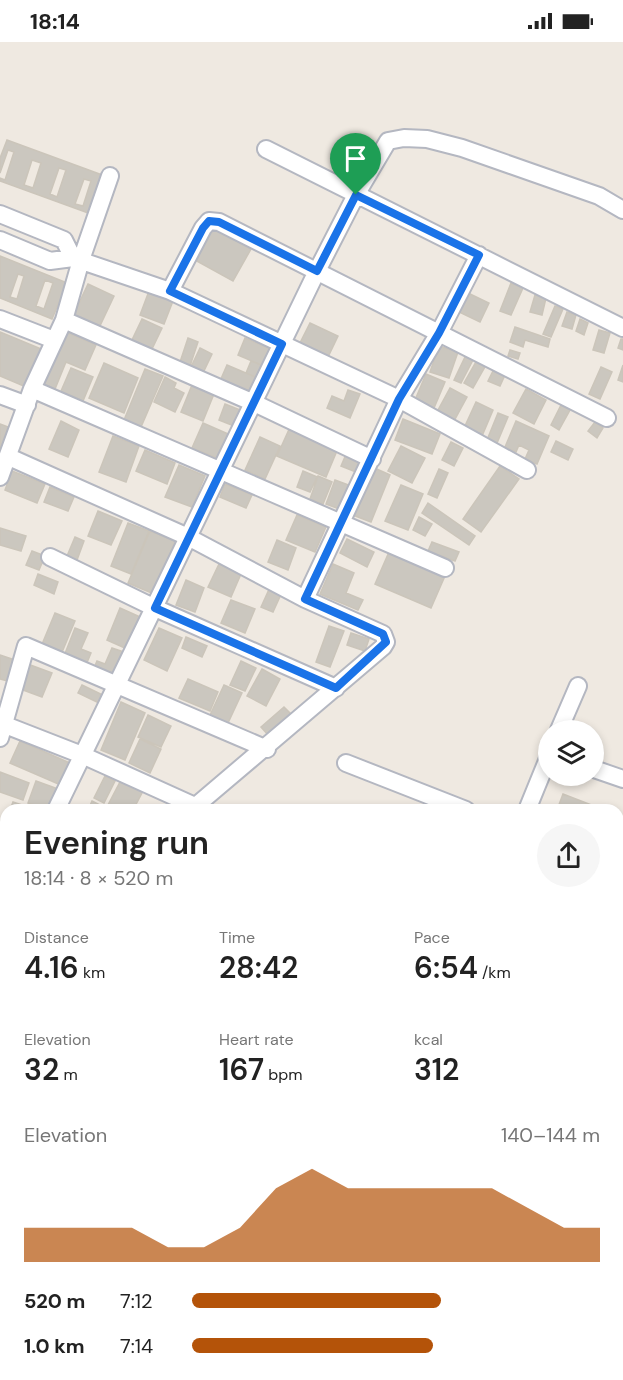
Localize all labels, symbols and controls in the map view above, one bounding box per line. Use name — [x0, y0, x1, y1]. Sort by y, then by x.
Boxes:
text: 18:14 — [30, 7, 80, 36]
pin — [330, 133, 381, 195]
icon: arrive — [339, 142, 372, 175]
map controls — [538, 720, 604, 786]
button: layers — [538, 720, 604, 786]
text: Evening run — [24, 821, 209, 864]
button: share — [537, 824, 600, 887]
text: 18:14 · 8 × 520 m — [24, 865, 173, 891]
text: Distance — [24, 927, 89, 948]
text: Time — [219, 927, 255, 948]
text: Pace — [414, 927, 450, 948]
text: 4.16 — [24, 948, 79, 987]
text: 28:42 — [219, 948, 298, 987]
text: 6:54 — [414, 948, 478, 987]
text: km — [79, 962, 105, 983]
text: /km — [478, 962, 511, 983]
text: Elevation — [24, 1029, 91, 1050]
text: Heart rate — [219, 1029, 294, 1050]
text: kcal — [414, 1029, 443, 1050]
text: 32 — [24, 1050, 59, 1089]
text: 167 — [219, 1050, 264, 1089]
text: 312 — [414, 1050, 459, 1089]
text: m — [59, 1064, 78, 1085]
text: bpm — [264, 1064, 303, 1085]
text: Elevation — [24, 1122, 107, 1148]
text: 140–144 m — [501, 1122, 600, 1148]
text: 520 m — [24, 1288, 85, 1314]
text: 7:12 — [120, 1288, 152, 1314]
text: 1.0 km — [24, 1333, 85, 1359]
text: 7:14 — [120, 1333, 153, 1359]

